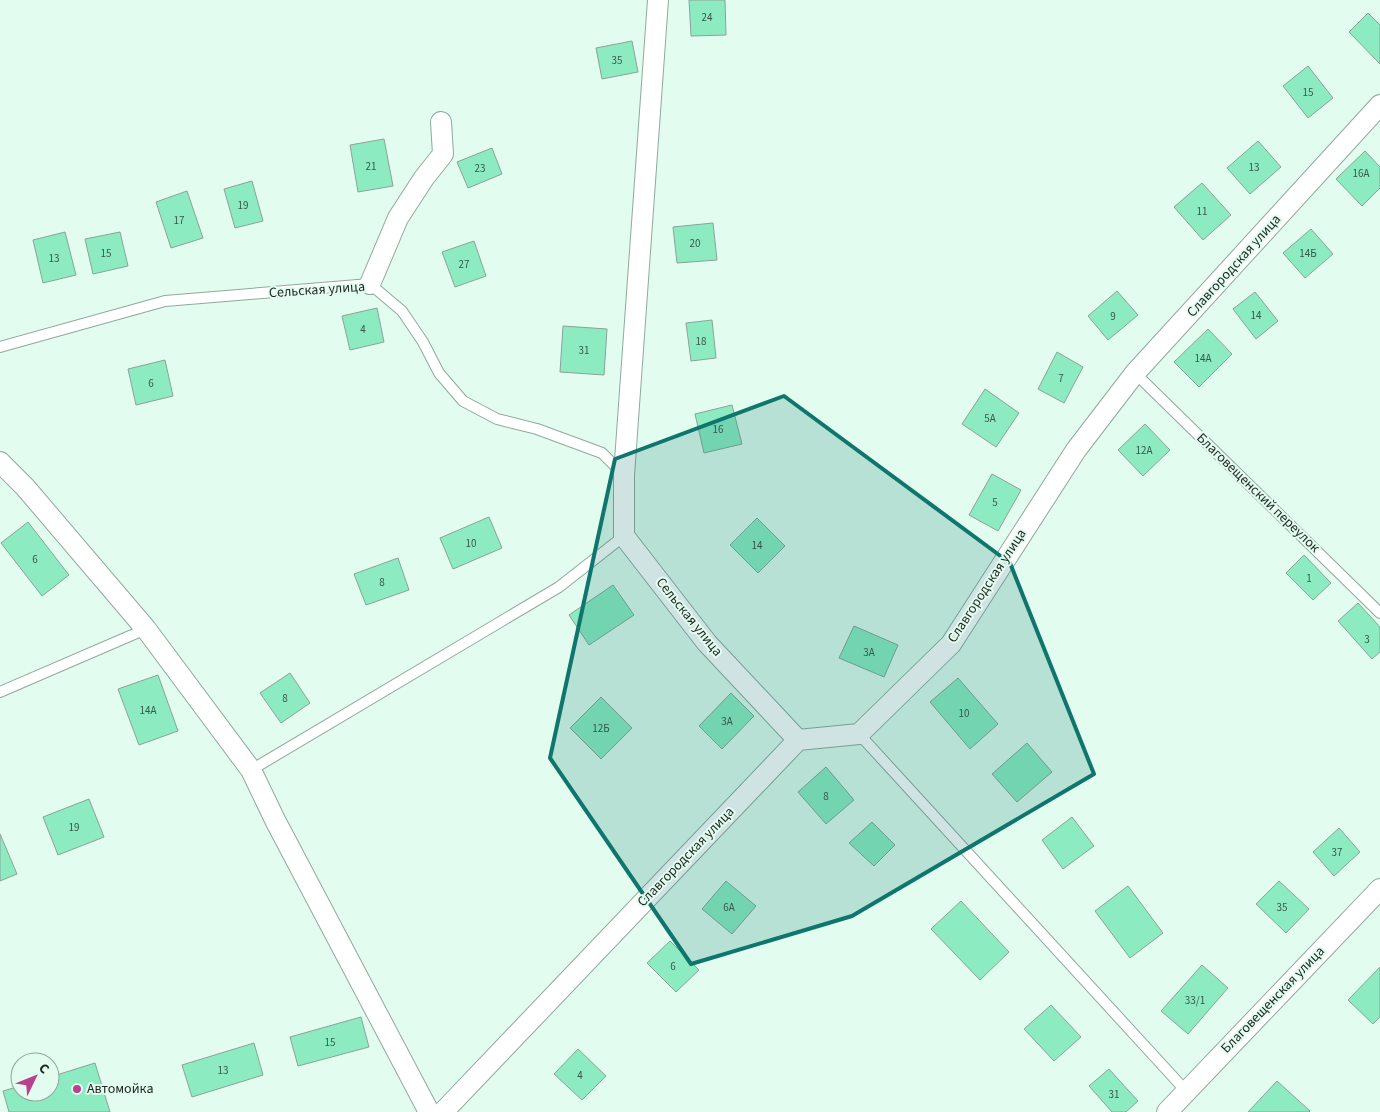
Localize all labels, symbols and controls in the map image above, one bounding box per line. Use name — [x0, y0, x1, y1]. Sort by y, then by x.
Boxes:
house number: 24 — [702, 10, 713, 25]
house number: 35 — [612, 53, 622, 68]
house number: 15 — [1303, 85, 1313, 100]
house number: 21 — [366, 159, 376, 174]
house number: 13 — [1249, 160, 1259, 175]
house number: 23 — [475, 161, 485, 176]
house number: 16А — [1353, 166, 1369, 181]
house number: 19 — [238, 198, 248, 213]
house number: 11 — [1197, 204, 1207, 219]
street label: Славгородская улица — [1182, 210, 1286, 322]
house number: 17 — [174, 213, 184, 228]
house number: 20 — [690, 236, 700, 251]
house number: 15 — [101, 246, 111, 261]
house number: 14Б — [1299, 246, 1317, 261]
house number: 13 — [49, 251, 59, 266]
house number: 27 — [459, 257, 469, 272]
street label: Сельская улица — [268, 277, 366, 303]
house number: 14 — [1251, 308, 1262, 323]
house number: 9 — [1110, 309, 1116, 324]
house number: 4 — [360, 322, 366, 337]
house number: 18 — [696, 334, 707, 349]
house number: 31 — [579, 343, 589, 358]
house number: 14А — [1195, 351, 1211, 366]
house number: 7 — [1058, 371, 1064, 386]
house number: 6 — [148, 376, 154, 391]
house number: 5А — [984, 411, 996, 426]
house number: 16 — [713, 422, 724, 437]
street label: Благовещенский переулок — [1192, 429, 1324, 557]
house number: 12А — [1136, 443, 1152, 458]
house number: 5 — [992, 495, 998, 510]
street label: Славгородская улица — [943, 525, 1031, 647]
house number: 10 — [466, 536, 476, 551]
house number: 14 — [752, 538, 763, 553]
house number: 6 — [32, 552, 38, 567]
house number: 1 — [1306, 571, 1312, 586]
street label: Сельская улица — [651, 573, 727, 661]
house number: 8 — [379, 575, 385, 590]
house number: 3 — [1364, 632, 1370, 647]
house number: 3А — [863, 645, 875, 660]
house number: 8 — [282, 691, 288, 706]
house number: 14А — [140, 703, 156, 718]
house number: 10 — [959, 706, 969, 721]
house number: 3А — [721, 714, 733, 729]
house number: 12Б — [592, 721, 610, 736]
house number: 8 — [823, 789, 829, 804]
street label: Славгородская улица — [633, 803, 739, 911]
house number: 19 — [69, 820, 79, 835]
house number: 37 — [1332, 845, 1342, 860]
house number: 6А — [723, 900, 735, 915]
house number: 35 — [1277, 900, 1287, 915]
street label: Благовещенская улица — [1217, 942, 1329, 1058]
house number: 6 — [670, 959, 676, 974]
house number: 33/1 — [1185, 993, 1205, 1008]
house number: 15 — [325, 1035, 335, 1050]
north arrow — [10, 1052, 60, 1102]
text: С — [34, 1059, 54, 1079]
house number: 13 — [218, 1063, 228, 1078]
house number: 4 — [577, 1068, 583, 1083]
place label: Автомойка — [87, 1079, 153, 1099]
marker: Автомойка — [71, 1083, 83, 1095]
house number: 31 — [1109, 1087, 1119, 1102]

